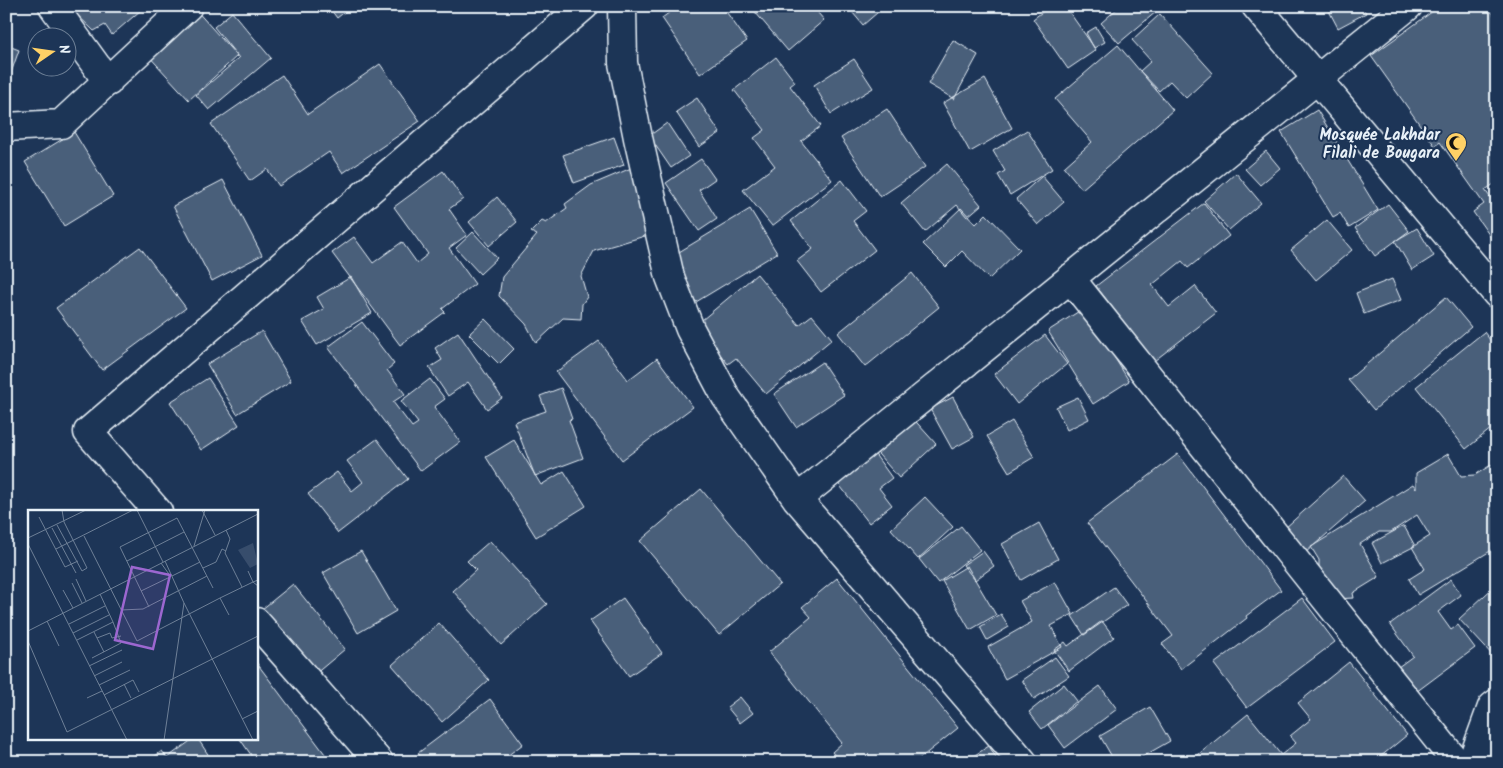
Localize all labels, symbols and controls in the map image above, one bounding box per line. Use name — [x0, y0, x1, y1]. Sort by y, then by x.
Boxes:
north arrow — [28, 28, 78, 78]
text: N — [52, 43, 75, 56]
place label: Mosquée Lakhdar Filali de Bougara — [1319, 123, 1441, 166]
mosque icon: Mosquée Lakhdar Filali de Bougara — [1444, 131, 1468, 162]
inset map — [28, 510, 258, 740]

